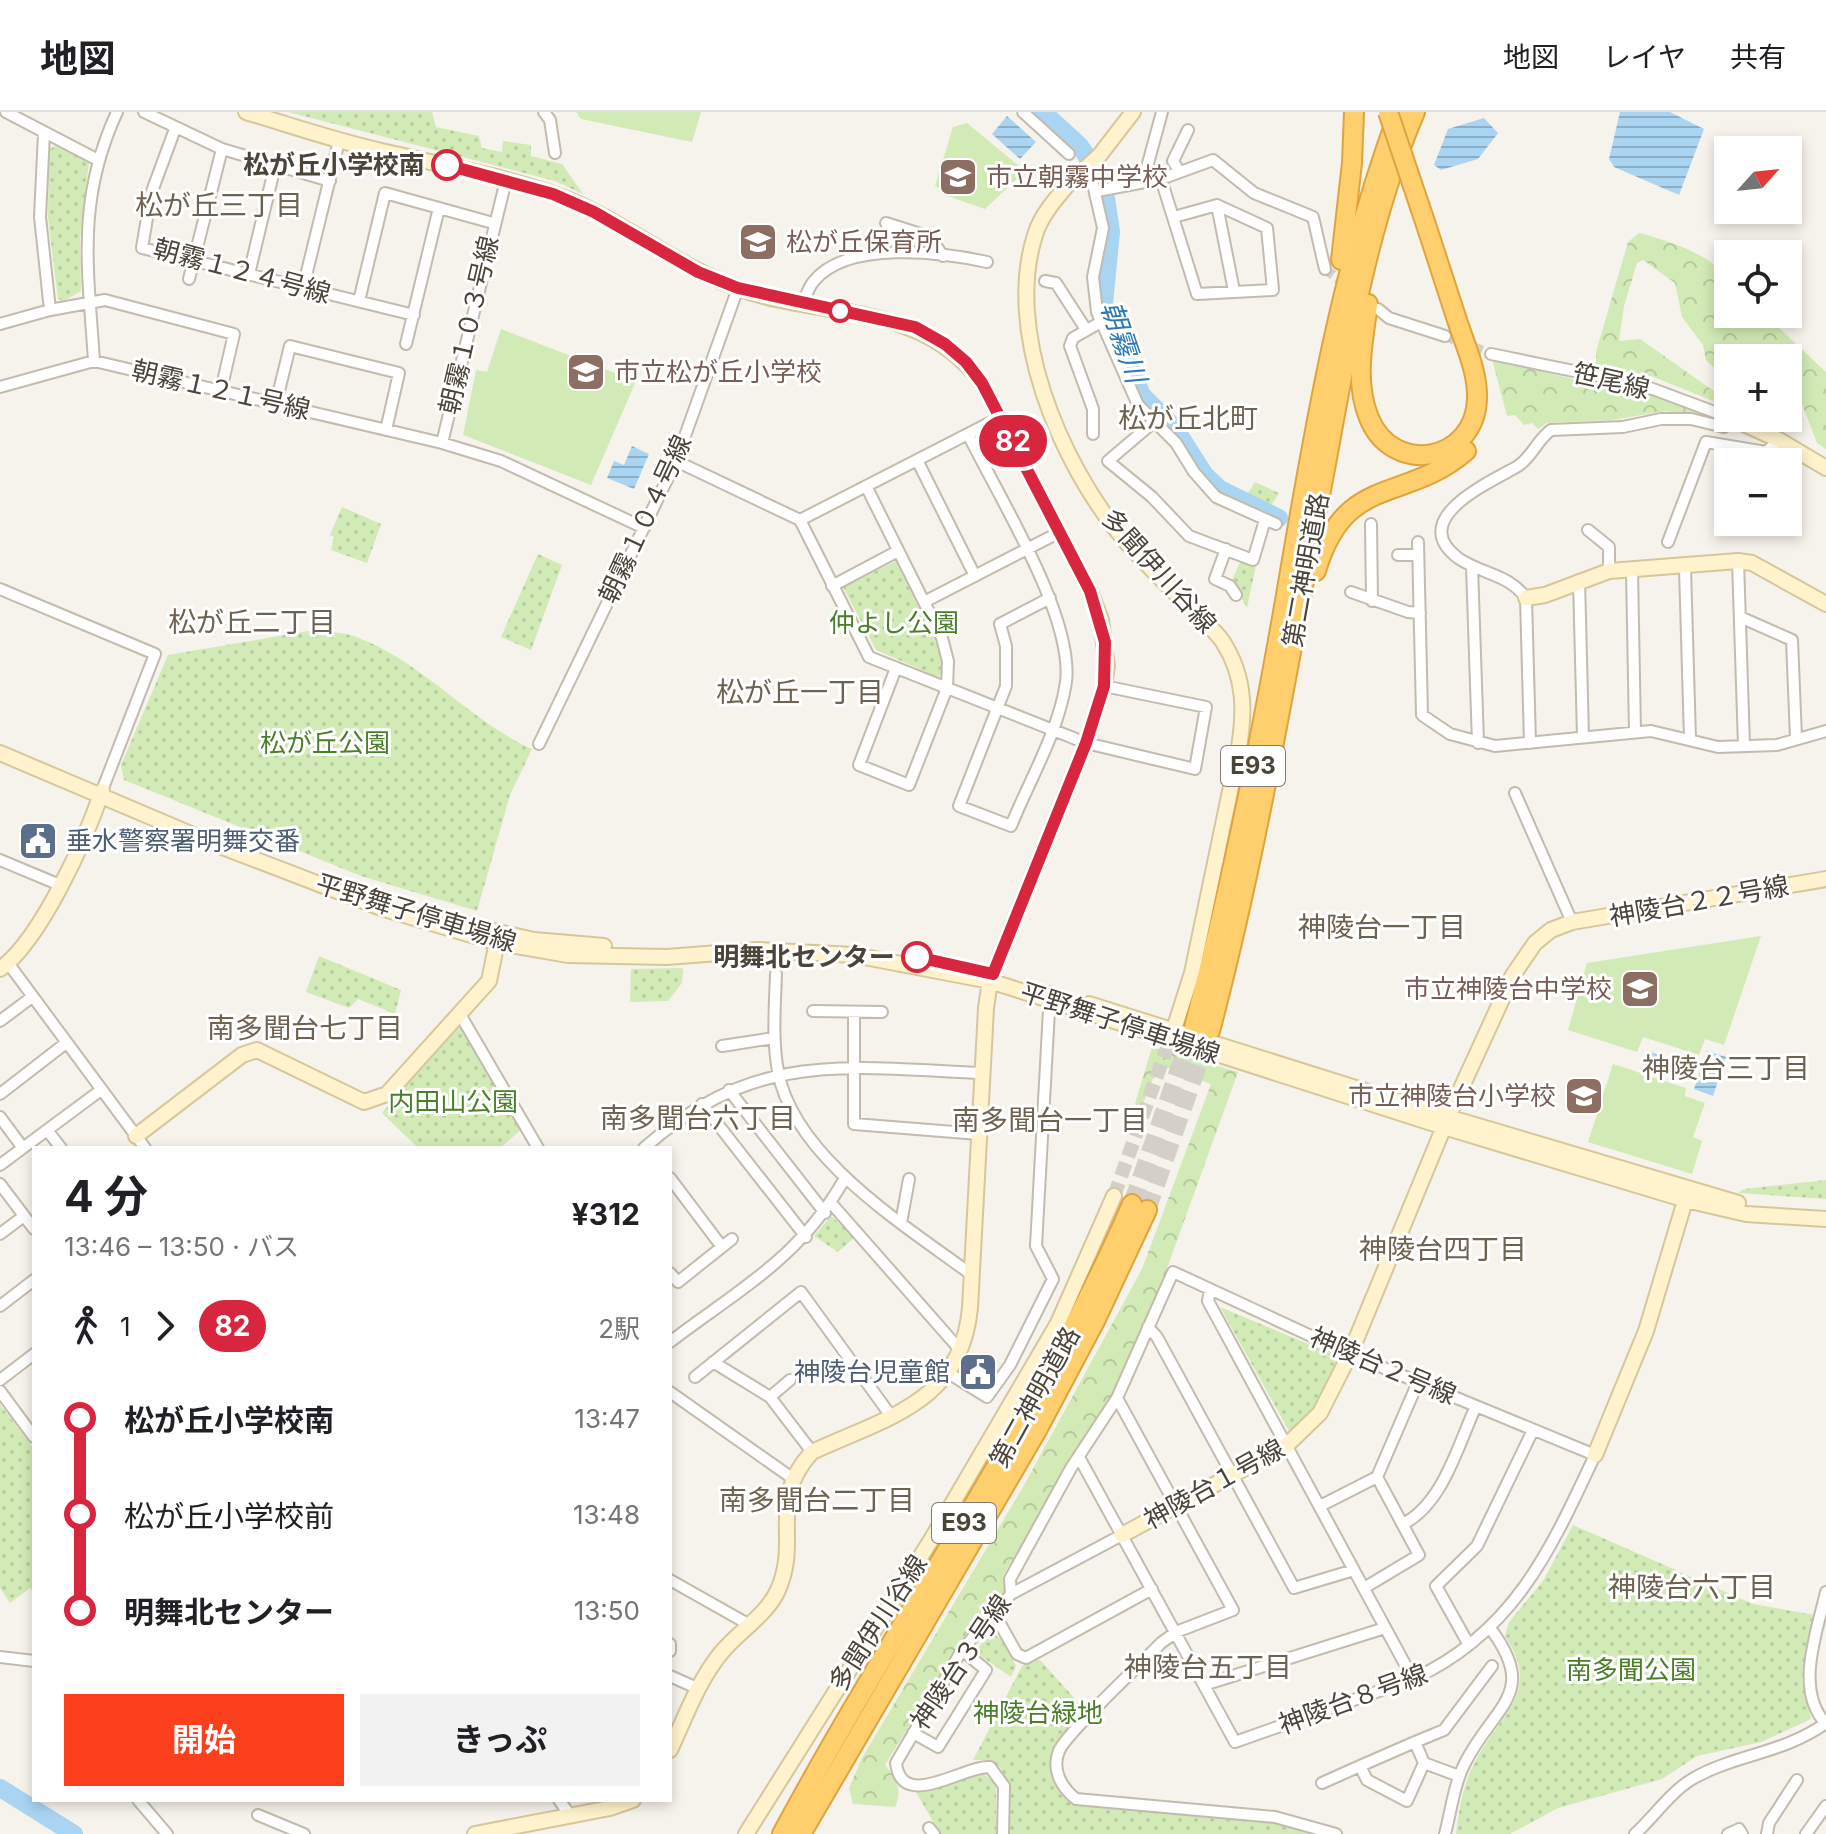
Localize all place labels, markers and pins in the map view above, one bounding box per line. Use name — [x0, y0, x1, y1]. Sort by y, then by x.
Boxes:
place label: 松が丘小学校南 — [243, 149, 425, 180]
marker: 松が丘小学校南 — [432, 150, 462, 180]
school or university icon: 市立朝霧中学校 — [937, 156, 979, 198]
place label: 市立朝霧中学校 — [986, 161, 1168, 192]
school or university icon: 松が丘保育所 — [737, 221, 779, 263]
place label: 松が丘保育所 — [786, 226, 942, 257]
unlabelled marker — [829, 300, 851, 322]
school or university icon: 市立松が丘小学校 — [565, 351, 607, 393]
place label: 市立松が丘小学校 — [614, 356, 822, 387]
public building icon: 垂水警察署明舞交番 — [17, 820, 59, 862]
place label: 垂水警察署明舞交番 — [66, 825, 300, 856]
place label: 明舞北センター — [713, 941, 895, 972]
marker: 明舞北センター — [902, 942, 932, 972]
school or university icon: 市立神陵台中学校 — [1619, 968, 1661, 1010]
place label: 市立神陵台中学校 — [1404, 973, 1612, 1004]
school or university icon: 市立神陵台小学校 — [1563, 1075, 1605, 1117]
place label: 市立神陵台小学校 — [1348, 1080, 1556, 1111]
public building icon: 神陵台児童館 — [957, 1351, 999, 1393]
place label: 神陵台児童館 — [794, 1356, 950, 1387]

